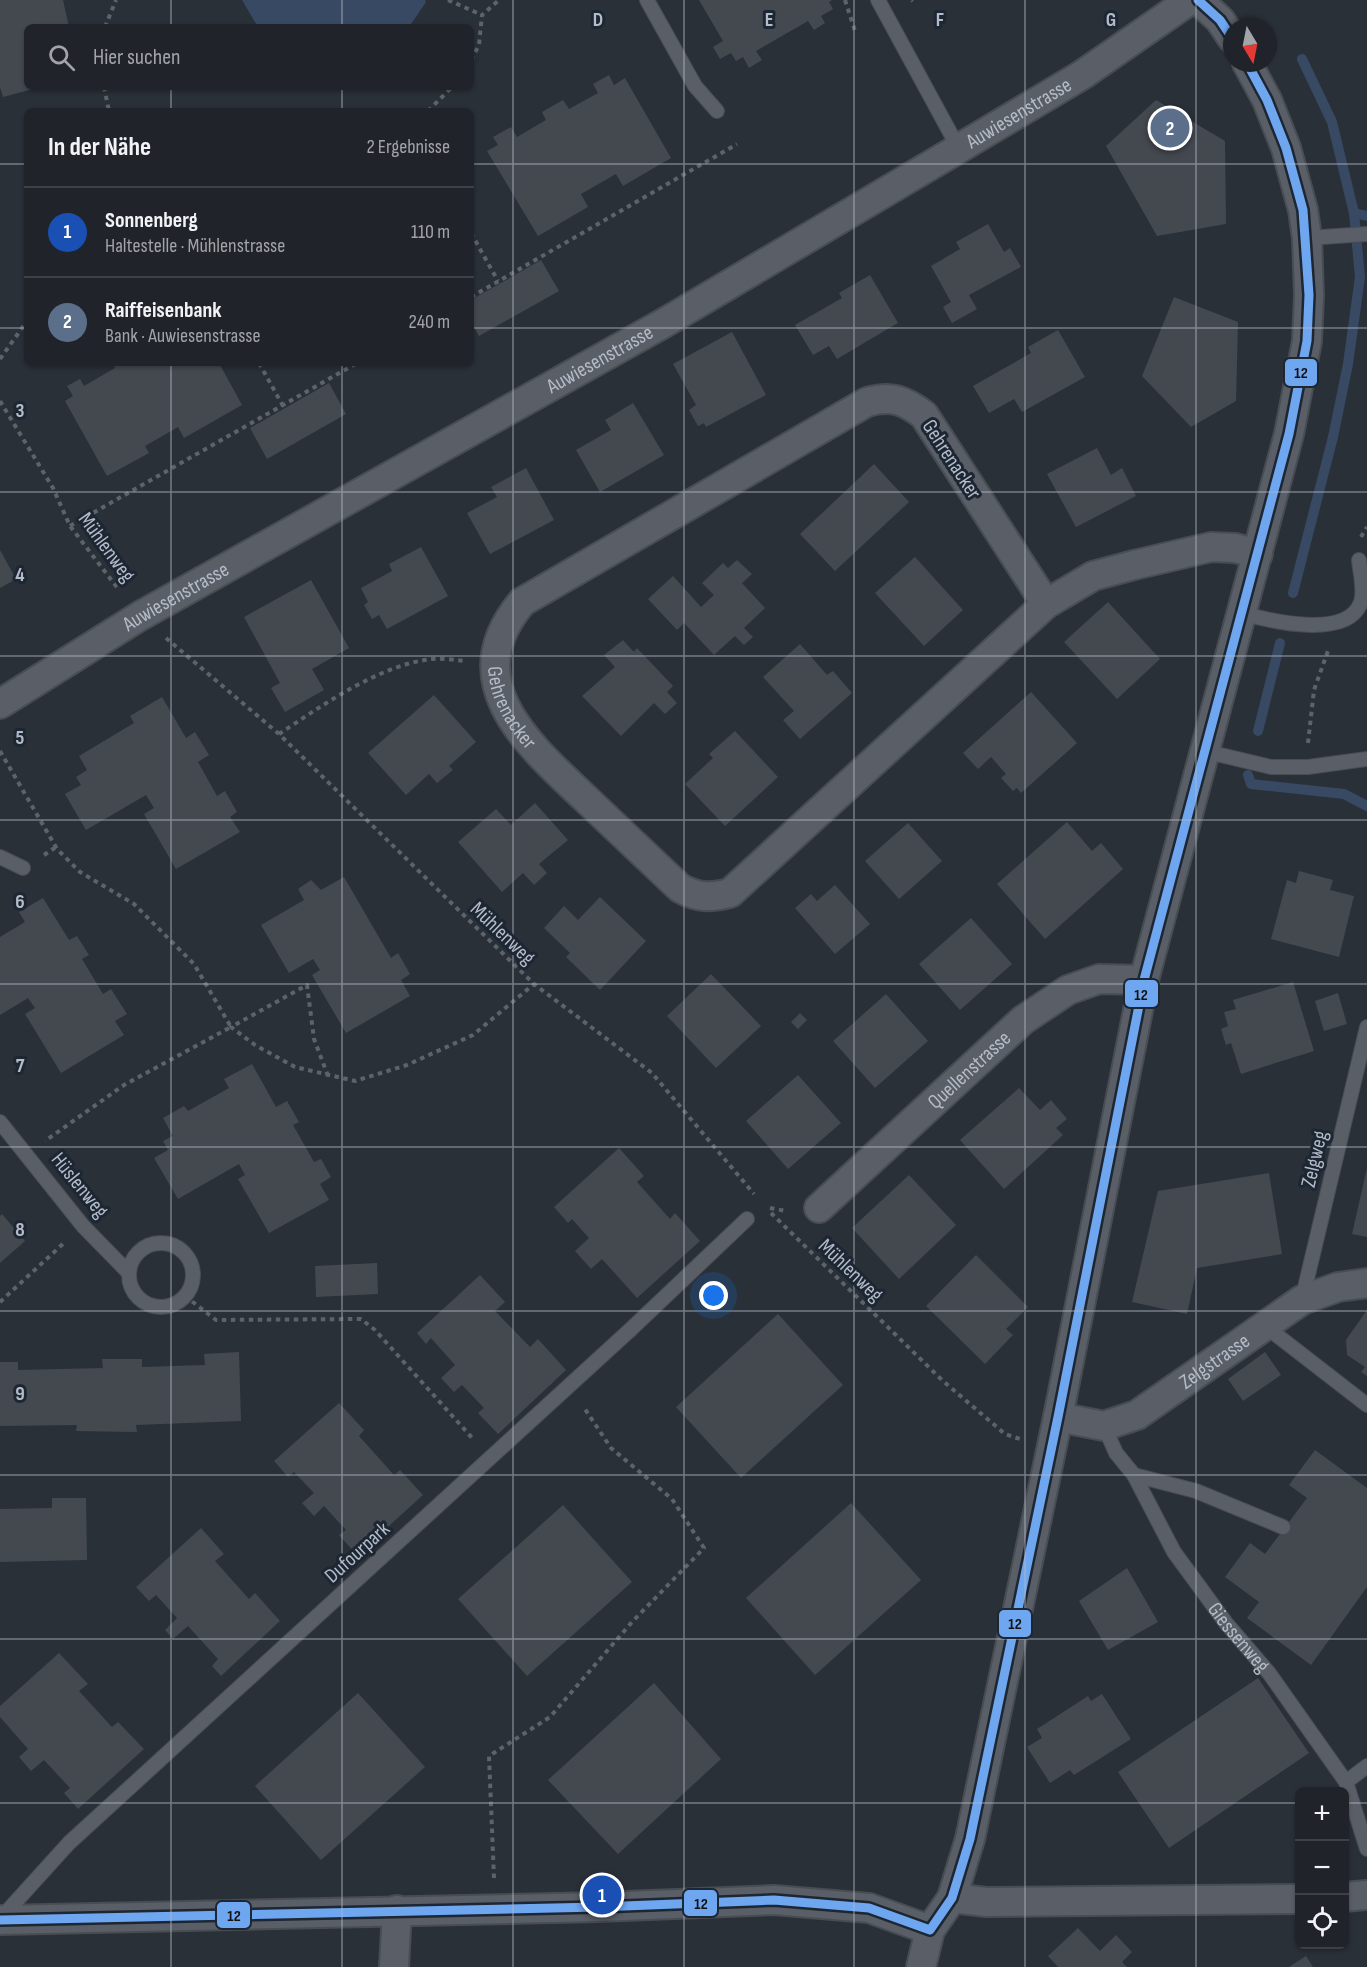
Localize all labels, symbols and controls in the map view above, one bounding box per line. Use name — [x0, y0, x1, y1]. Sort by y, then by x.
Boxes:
text: D — [593, 8, 603, 32]
text: E — [765, 8, 773, 32]
text: F — [936, 8, 944, 32]
text: G — [1106, 8, 1116, 32]
north arrow — [1223, 18, 1277, 72]
search box — [24, 24, 474, 90]
icon: search — [45, 41, 78, 74]
text: Hier suchen — [93, 44, 181, 71]
street label: Auwiesenstrasse — [961, 72, 1076, 155]
pin: 2 — [1150, 106, 1190, 150]
text: In der Nähe — [48, 132, 151, 163]
text: 2 Ergebnisse — [366, 135, 450, 159]
text: Sonnenberg — [105, 207, 198, 234]
text: 1 — [64, 220, 71, 244]
text: 110 m — [411, 220, 450, 244]
text: Haltestelle · Mühlenstrasse — [105, 234, 285, 258]
text: Raiffeisenbank — [105, 297, 222, 324]
text: 2 — [63, 310, 72, 334]
text: 240 m — [409, 310, 450, 334]
street label: Auwiesenstrasse — [541, 320, 657, 400]
text: Bank · Auwiesenstrasse — [105, 324, 260, 348]
line badge: 12 — [1284, 358, 1318, 387]
text: 12 — [1294, 364, 1308, 383]
text: 3 — [16, 399, 25, 423]
street label: Gehrenacker — [917, 415, 986, 504]
street label: Mühlenweg — [73, 508, 140, 587]
street label: Auwiesenstrasse — [117, 557, 233, 637]
text: 4 — [15, 563, 25, 587]
street label: Gehrenacker — [482, 665, 542, 754]
text: 5 — [16, 726, 25, 750]
text: 6 — [15, 890, 25, 914]
street label: Mühlenweg — [465, 897, 540, 970]
line badge: 12 — [1124, 979, 1159, 1008]
text: 12 — [1134, 986, 1148, 1005]
street label: Quellenstrasse — [923, 1026, 1016, 1115]
text: 7 — [16, 1054, 25, 1078]
street label: Zelgweg — [1296, 1128, 1333, 1190]
street label: Hüslenweg — [46, 1148, 114, 1223]
text: 8 — [15, 1218, 25, 1242]
street label: Mühlenweg — [813, 1234, 888, 1307]
your location — [699, 1281, 728, 1310]
street label: Zelgstrasse — [1175, 1328, 1255, 1395]
text: 9 — [15, 1382, 25, 1406]
street label: Dufourpark — [320, 1517, 395, 1588]
street label: Giessenweg — [1202, 1598, 1275, 1678]
line badge: 12 — [998, 1609, 1032, 1638]
text: 12 — [1008, 1615, 1022, 1634]
map controls — [1295, 1787, 1349, 1949]
button: + — [1295, 1787, 1349, 1841]
button: − — [1295, 1841, 1349, 1895]
pin: 1 — [582, 1872, 622, 1918]
line badge: 12 — [683, 1889, 718, 1917]
text: 12 — [694, 1895, 708, 1914]
button: locate — [1295, 1895, 1349, 1949]
line badge: 12 — [216, 1901, 251, 1929]
text: 12 — [227, 1907, 241, 1926]

